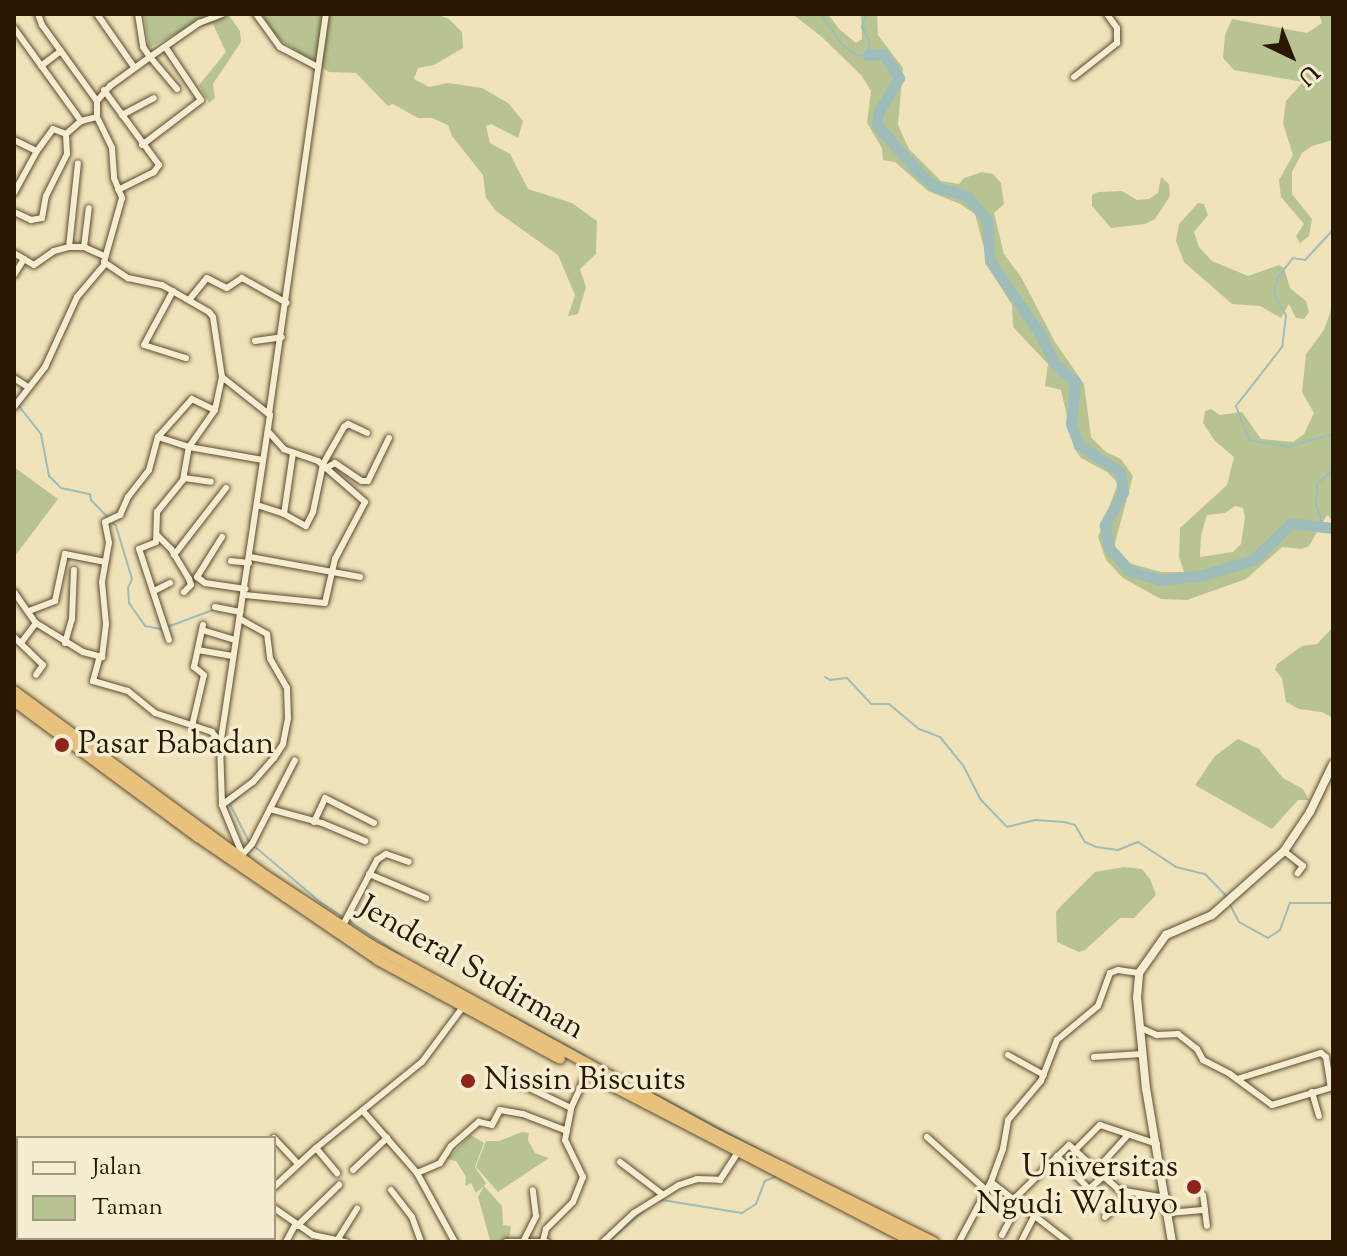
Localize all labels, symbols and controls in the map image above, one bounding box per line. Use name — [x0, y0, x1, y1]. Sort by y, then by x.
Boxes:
north arrow — [1251, 16, 1331, 96]
text: U — [1290, 56, 1325, 91]
place label: Pasar Babadan — [78, 726, 274, 764]
marker: Pasar Babadan — [53, 736, 71, 754]
street label: Jenderal Sudirman — [351, 889, 591, 1049]
place label: Nissin Biscuits — [484, 1062, 686, 1100]
marker: Nissin Biscuits — [459, 1072, 477, 1090]
legend — [16, 1136, 276, 1240]
place label: Universitas Ngudi Waluyo — [977, 1150, 1178, 1225]
text: Jalan — [92, 1151, 142, 1185]
marker: Universitas Ngudi Waluyo — [1185, 1178, 1203, 1196]
text: Taman — [92, 1191, 163, 1225]

